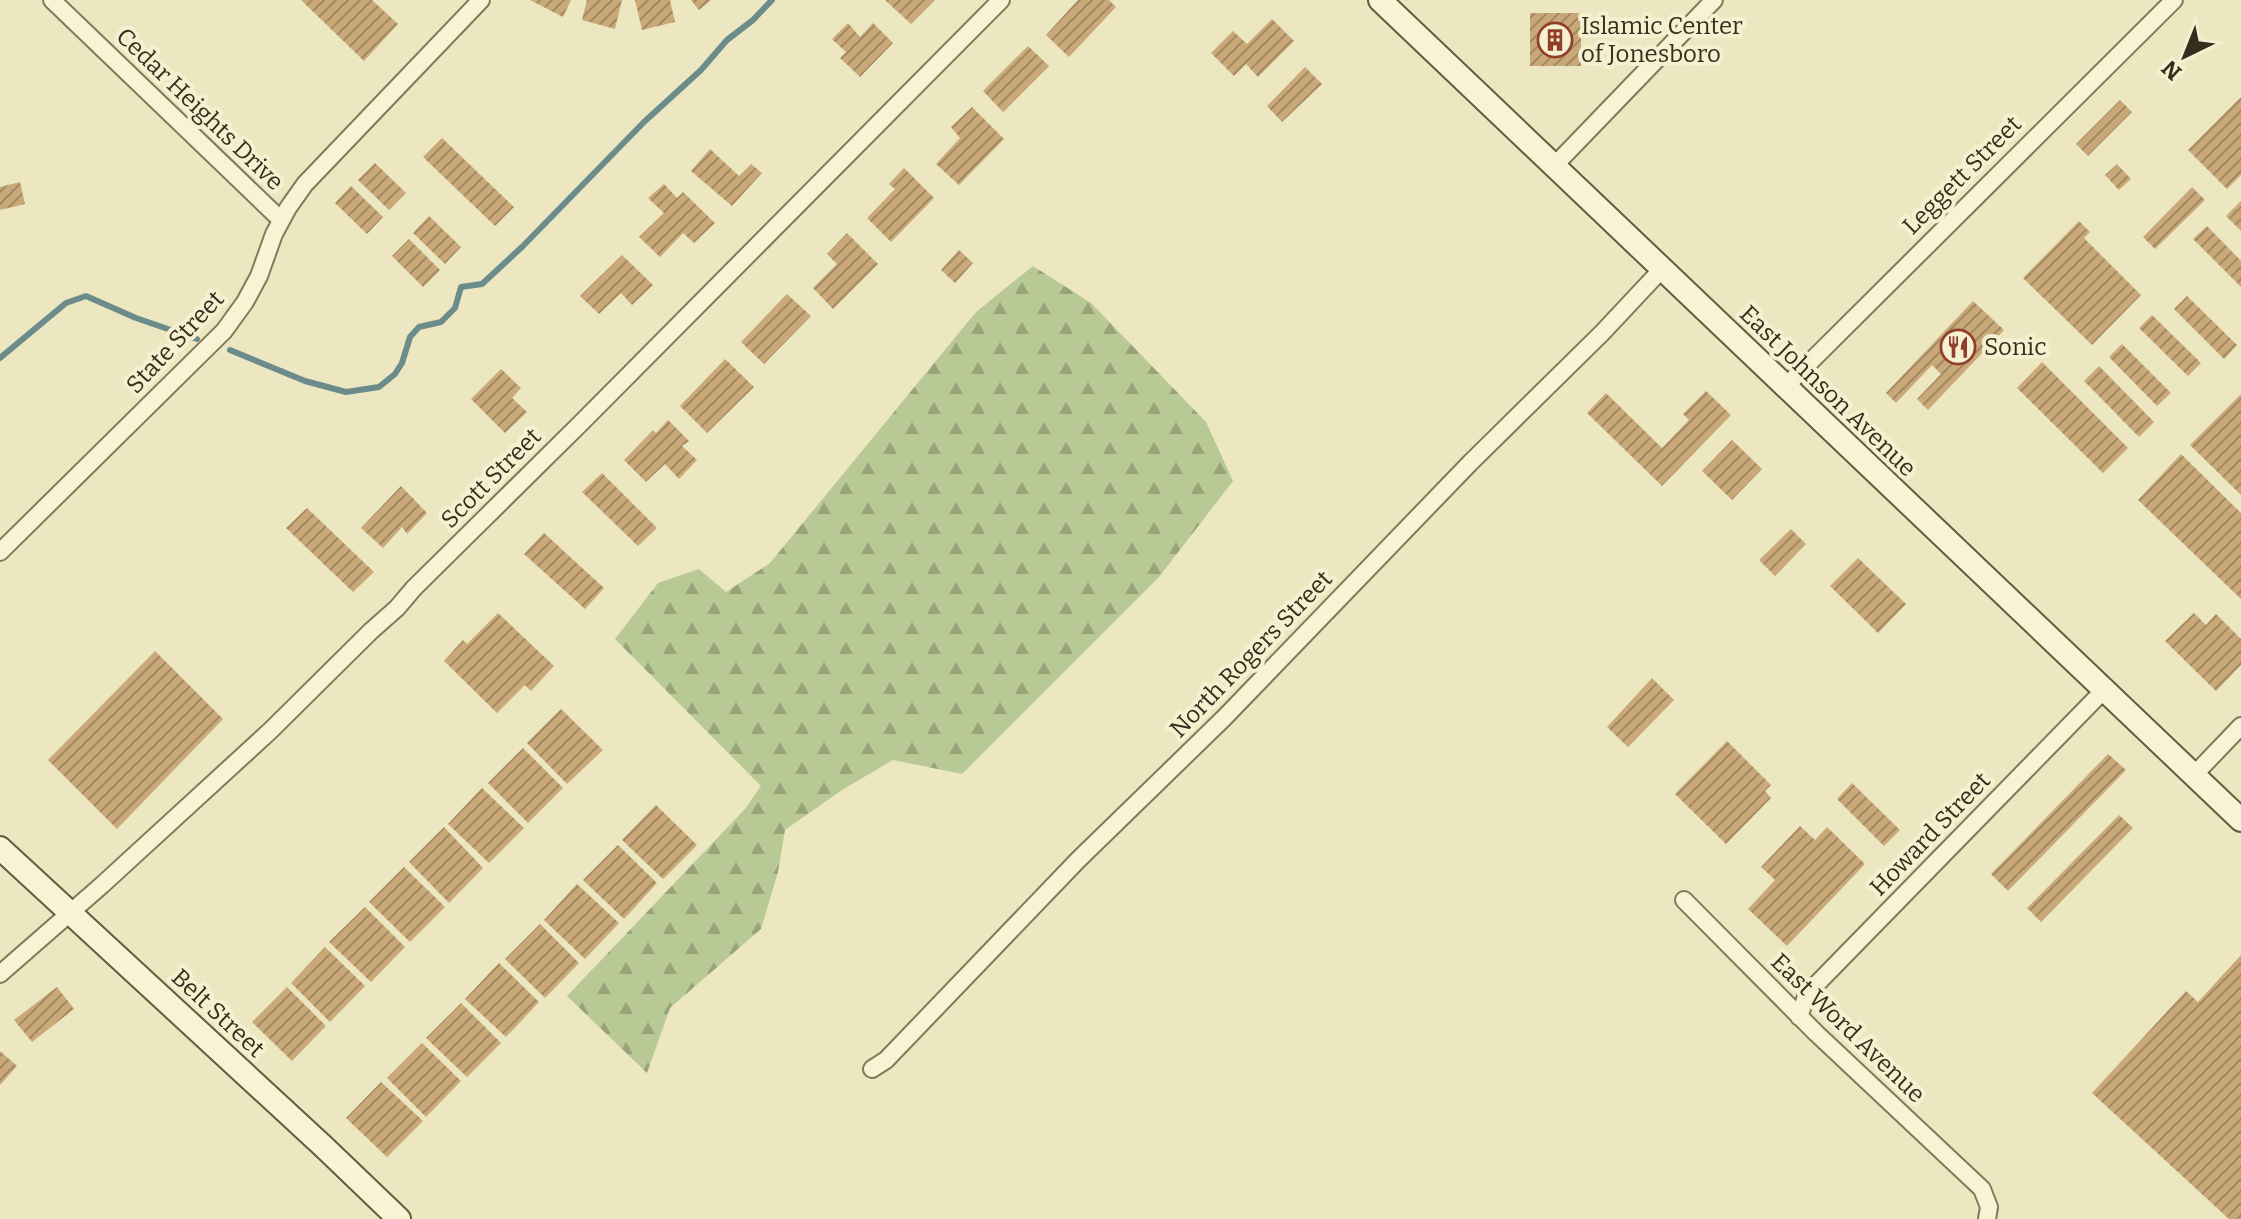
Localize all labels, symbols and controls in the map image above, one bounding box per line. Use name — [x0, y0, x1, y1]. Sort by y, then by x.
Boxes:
place label: Islamic Center of Jonesboro — [1581, 12, 1743, 68]
north arrow — [2145, 16, 2225, 96]
building icon: Islamic Center of Jonesboro — [1536, 21, 1574, 59]
street label: Cedar Heights Drive — [111, 22, 289, 196]
text: N — [2156, 55, 2187, 86]
street label: Leggett Street — [1897, 110, 2027, 240]
street label: State Street — [121, 285, 230, 399]
street label: East Johnson Avenue — [1734, 300, 1922, 482]
restaurant icon: Sonic — [1939, 328, 1977, 366]
place label: Sonic — [1984, 333, 2047, 361]
street label: Scott Street — [435, 422, 547, 534]
street label: North Rogers Street — [1164, 565, 1338, 743]
street label: Howard Street — [1864, 766, 1996, 902]
street label: East Word Avenue — [1765, 948, 1931, 1108]
street label: Belt Street — [166, 963, 270, 1063]

